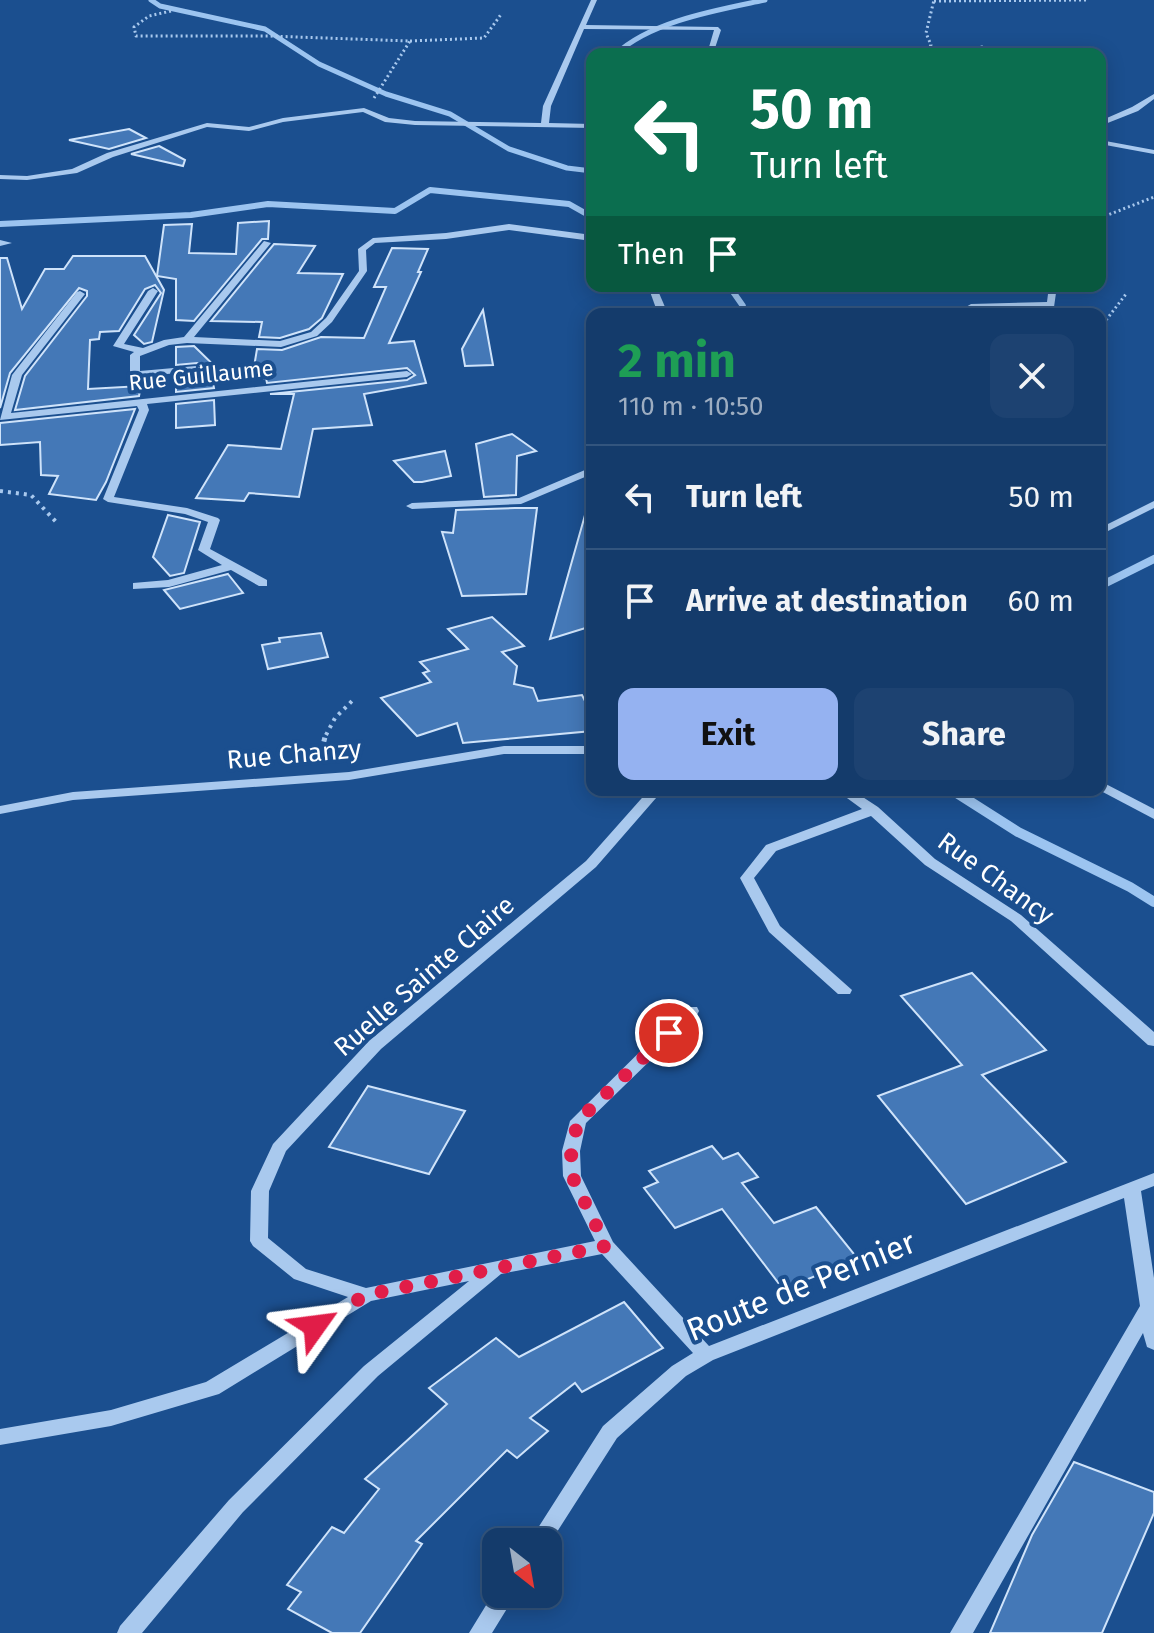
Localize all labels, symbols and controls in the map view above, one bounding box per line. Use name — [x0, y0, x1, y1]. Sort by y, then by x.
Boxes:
text: 50 m — [750, 76, 873, 143]
icon: left — [618, 80, 722, 184]
text: Turn left — [750, 144, 888, 188]
icon: arrive — [701, 232, 745, 276]
text: Then — [618, 236, 685, 272]
text: 2 min — [618, 332, 736, 390]
button: close — [990, 334, 1074, 418]
street label: Rue Guillaume — [127, 354, 275, 397]
text: 110 m · 10:50 — [618, 391, 764, 422]
icon: left — [618, 475, 662, 519]
text: Turn left — [686, 479, 802, 515]
text: 50 m — [1009, 479, 1074, 515]
icon: arrive — [618, 579, 662, 623]
text: Arrive at destination — [686, 583, 968, 619]
text: 60 m — [1008, 583, 1074, 619]
button: Exit — [618, 688, 838, 780]
button: Share — [854, 688, 1074, 780]
street label: Rue Chanzy — [225, 733, 363, 776]
street label: Rue Chancy — [932, 826, 1060, 931]
street label: Ruelle Sainte Claire — [328, 890, 521, 1063]
pin — [635, 999, 703, 1067]
icon: arrive — [647, 1011, 691, 1055]
street label: Route de Pernier — [681, 1223, 921, 1349]
position arrow — [273, 1284, 357, 1368]
north arrow — [482, 1528, 562, 1608]
map controls — [482, 1528, 562, 1608]

